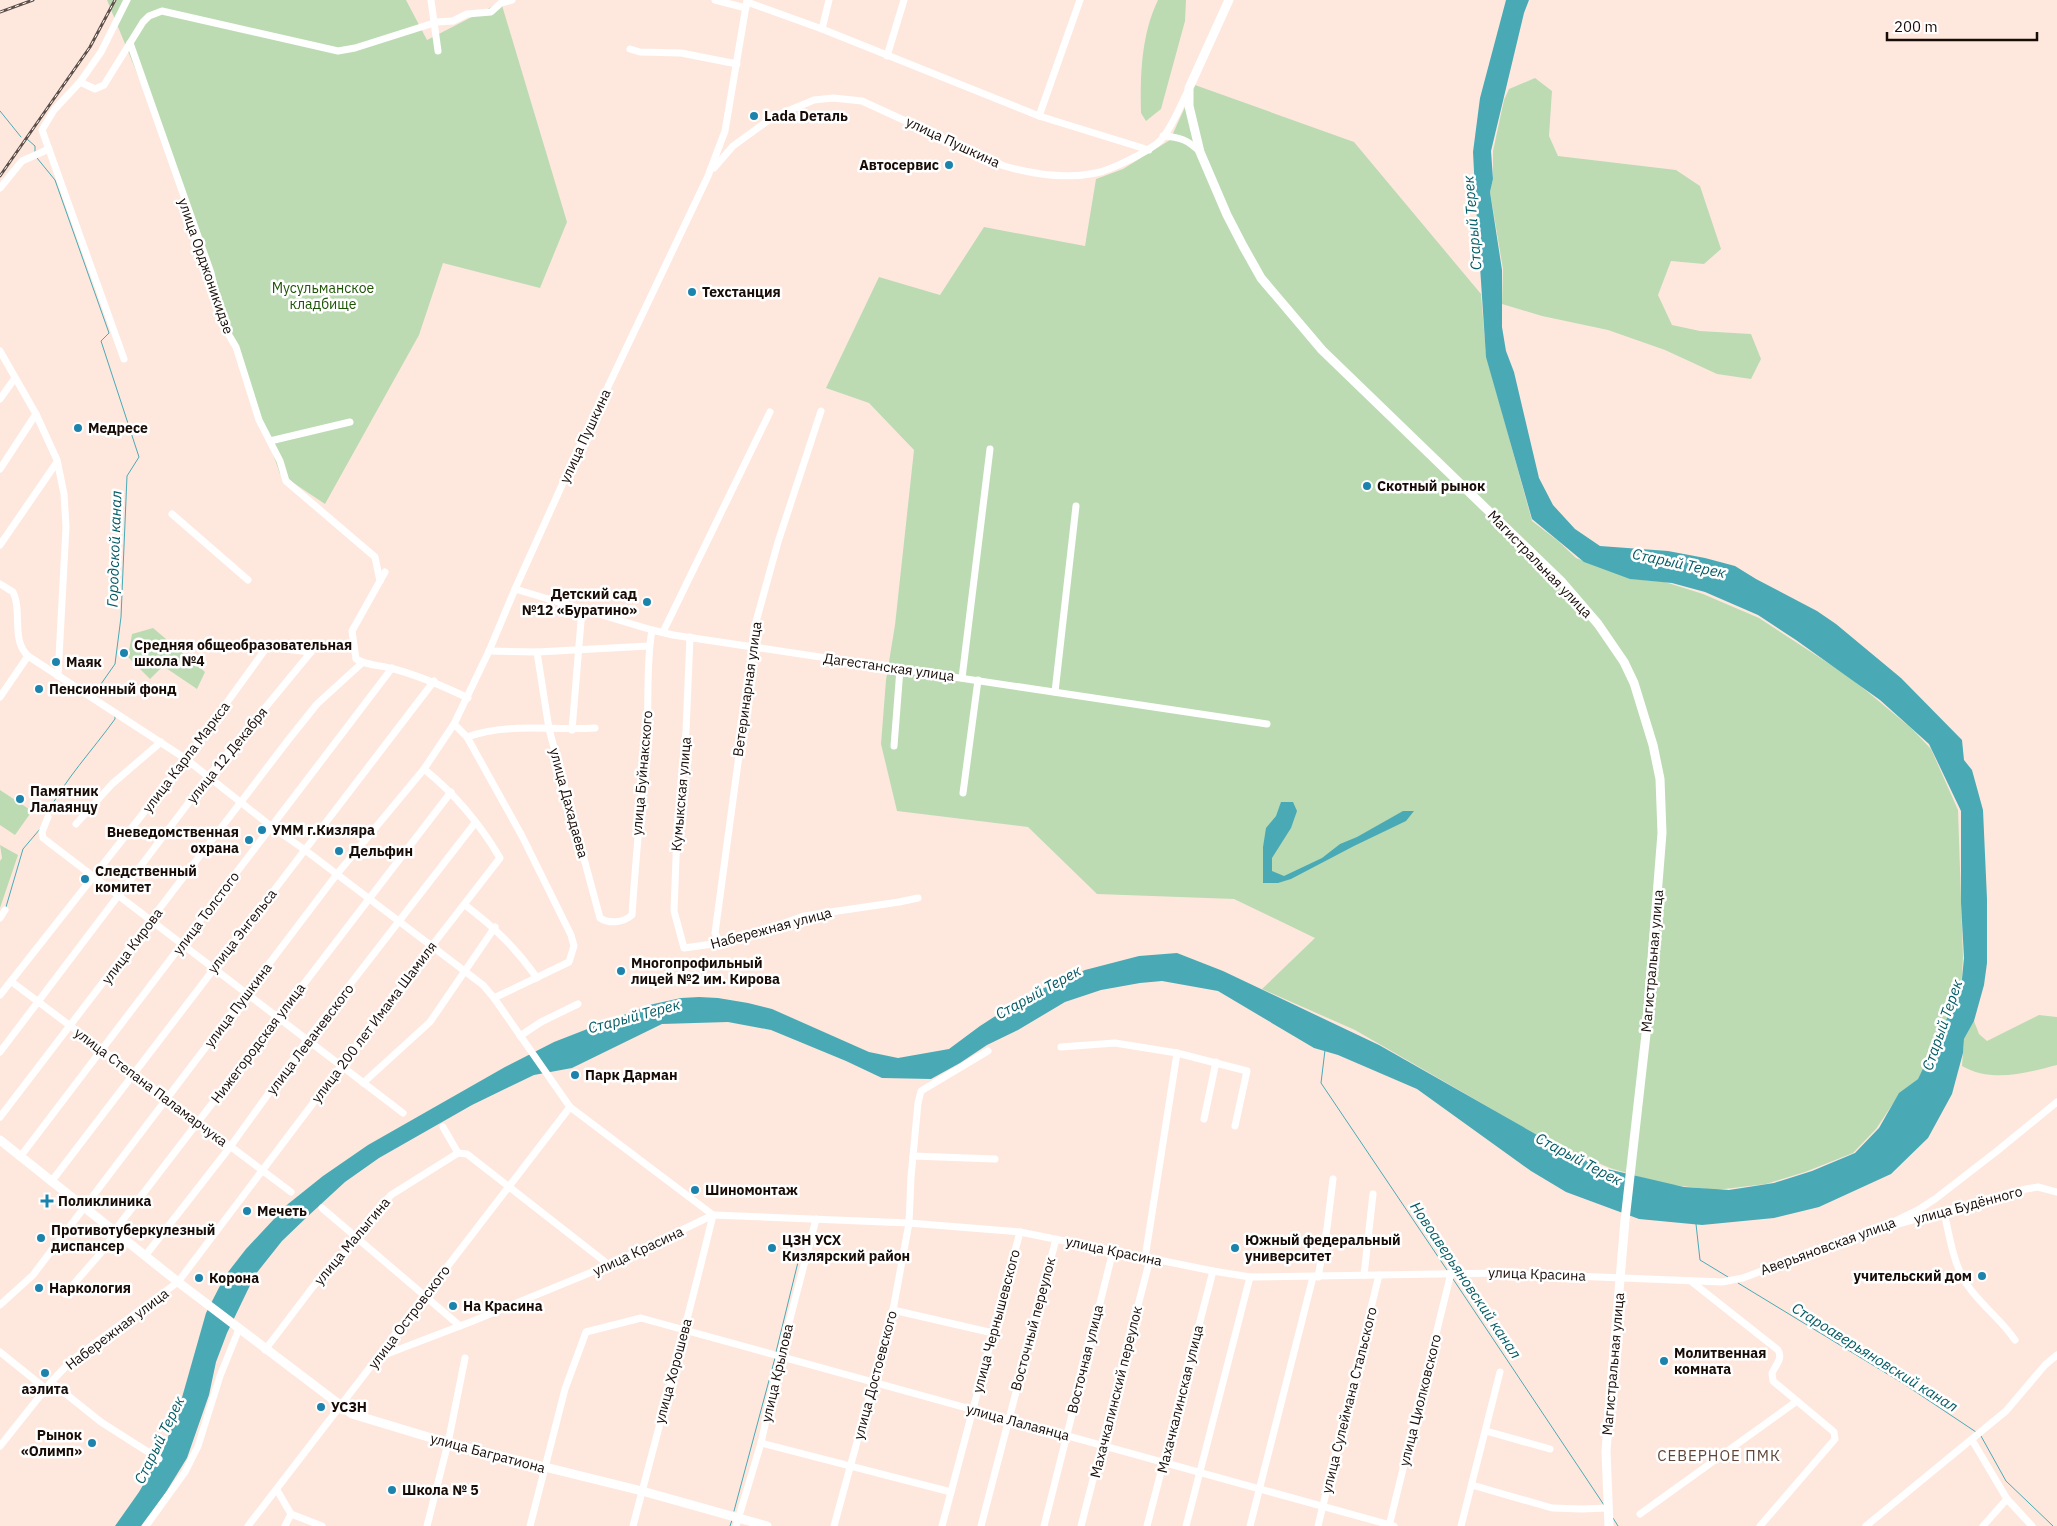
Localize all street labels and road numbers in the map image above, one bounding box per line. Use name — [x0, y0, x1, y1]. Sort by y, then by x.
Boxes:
street label: улица Пушкина — [903, 112, 1003, 172]
street label: улица Орджоникидзе — [174, 196, 238, 336]
street label: улица Пушкина — [555, 386, 615, 486]
street label: Магистральная улица — [1484, 506, 1597, 622]
street label: Ветеринарная улица — [729, 620, 765, 758]
street label: Дагестанская улица — [822, 649, 956, 685]
street label: улица Карла Маркса — [138, 697, 234, 816]
street label: улица 12 Декабря — [183, 703, 271, 807]
street label: улица Буйнакского — [628, 710, 656, 836]
street label: Кумыкская улица — [667, 735, 695, 852]
street label: улица Дахадаева — [546, 746, 592, 861]
street label: улица Толстого — [169, 868, 243, 958]
street label: улица Энгельса — [203, 885, 281, 977]
street label: Магистральная улица — [1637, 888, 1667, 1033]
street label: Набережная улица — [708, 903, 834, 953]
street label: улица Кирова — [98, 904, 167, 988]
street label: улица 200 лет Имама Шамиля — [307, 938, 441, 1106]
street label: улица Пушкина — [200, 959, 276, 1051]
street label: Нижегородская улица — [207, 979, 309, 1107]
street label: улица Леваневского — [262, 980, 358, 1098]
street label: улица Степана Паламарчука — [71, 1024, 232, 1151]
street label: улица Будённого — [1912, 1182, 2024, 1228]
street label: улица Малыгина — [310, 1193, 394, 1289]
street label: Аверьяновская улица — [1758, 1213, 1899, 1279]
street label: улица Красина — [590, 1222, 687, 1280]
street label: улица Красина — [1064, 1232, 1164, 1270]
street label: улица Чернышевского — [968, 1247, 1024, 1395]
street label: Восточный переулок — [1007, 1255, 1060, 1393]
street label: улица Островского — [364, 1261, 454, 1373]
street label: улица Красина — [1488, 1263, 1587, 1285]
street label: Набережная улица — [62, 1284, 173, 1374]
street label: Магистральная улица — [1598, 1291, 1628, 1436]
street label: Восточная улица — [1063, 1302, 1107, 1415]
street label: Махачкалинский переулок — [1086, 1304, 1146, 1480]
street label: улица Сулеймана Стальского — [1317, 1305, 1381, 1495]
street label: улица Достоевского — [849, 1308, 901, 1442]
street label: улица Хорошева — [650, 1316, 696, 1426]
street label: улица Крылова — [757, 1321, 797, 1424]
street label: Махачкалинская улица — [1153, 1323, 1207, 1475]
street label: улица Циолковского — [1395, 1332, 1445, 1468]
street label: улица Лалаянца — [964, 1400, 1072, 1445]
street label: улица Багратиона — [429, 1429, 548, 1477]

